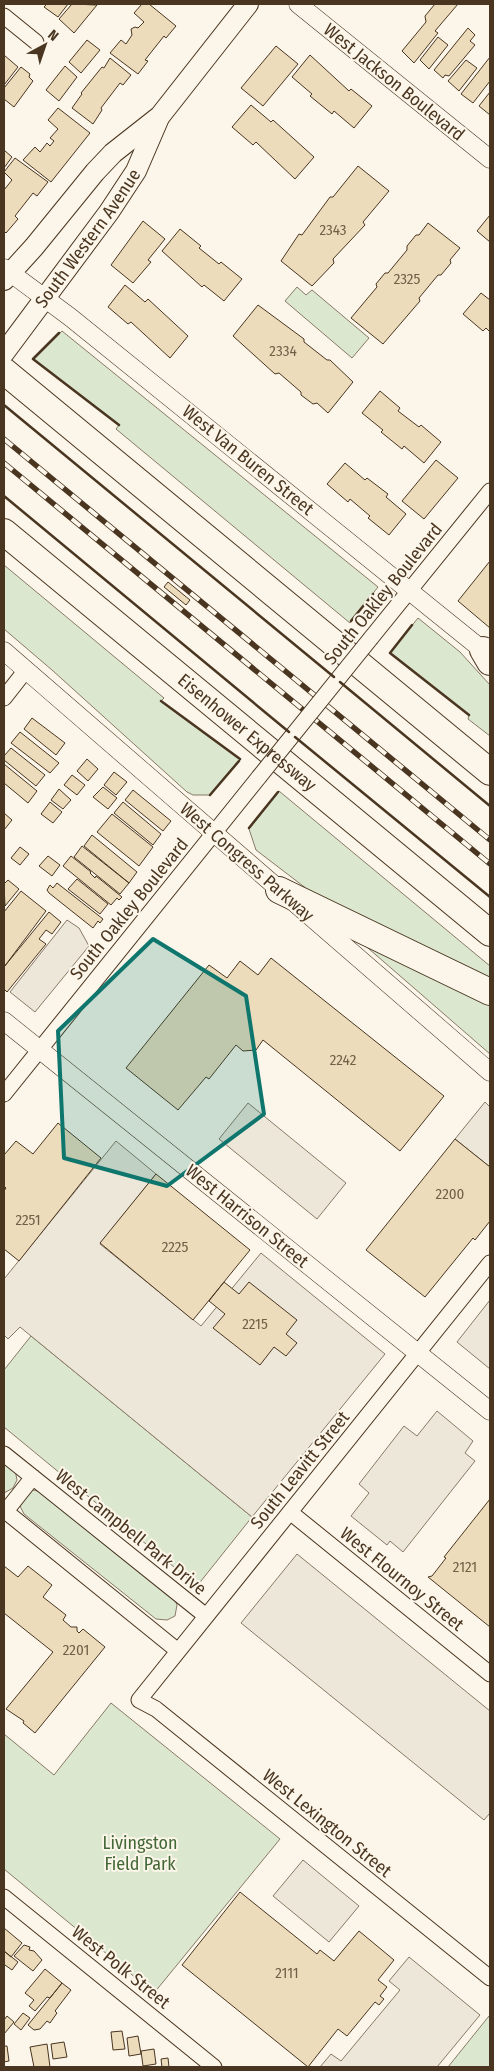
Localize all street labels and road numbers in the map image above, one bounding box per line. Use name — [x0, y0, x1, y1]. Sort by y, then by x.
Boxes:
street label: West Jackson Boulevard — [319, 18, 469, 146]
street label: South Western Avenue — [30, 165, 145, 312]
street label: West Van Buren Street — [178, 400, 318, 520]
street label: South Oakley Boulevard — [319, 519, 447, 669]
street label: Eisenhower Expressway — [173, 669, 321, 796]
street label: West Congress Parkway — [175, 798, 319, 926]
street label: South Oakley Boulevard — [65, 834, 193, 984]
street label: West Harrison Street — [181, 1160, 313, 1272]
street label: South Leavitt Street — [246, 1407, 354, 1533]
street label: West Campbell Park Drive — [51, 1464, 211, 1600]
street label: West Flournoy Street — [336, 1522, 468, 1636]
street label: West Lexington Street — [258, 1764, 396, 1882]
street label: West Polk Street — [67, 1921, 175, 2013]

